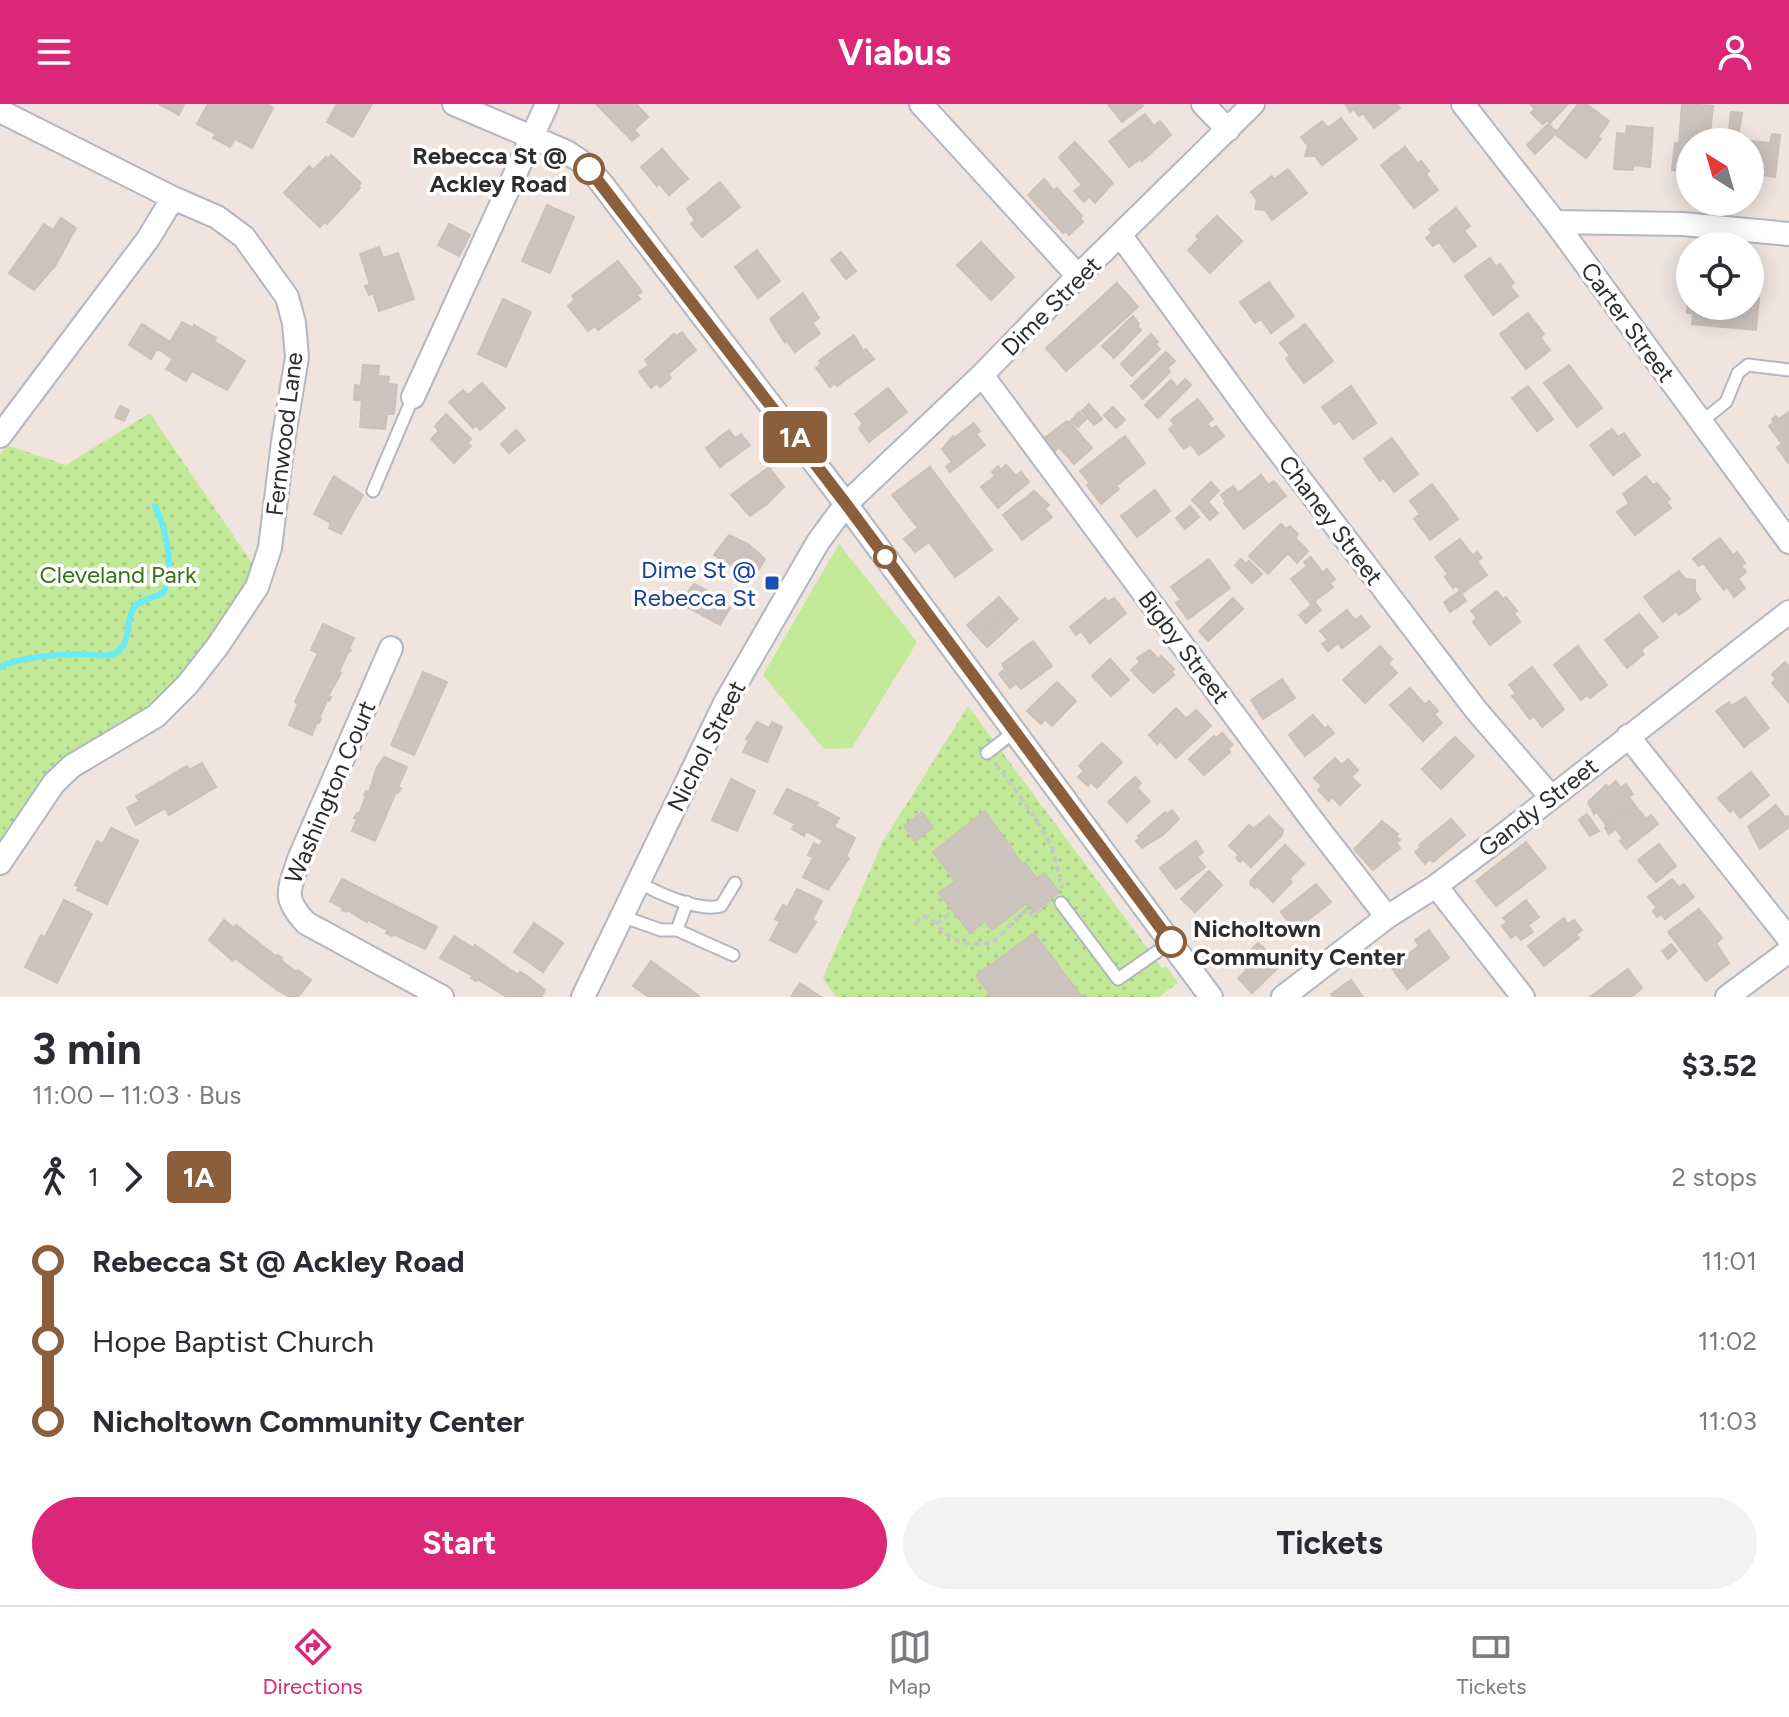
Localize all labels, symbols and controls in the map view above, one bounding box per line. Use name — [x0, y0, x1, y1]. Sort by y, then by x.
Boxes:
icon: menu — [32, 30, 76, 74]
icon: person — [1713, 30, 1757, 74]
text: Viabus — [838, 31, 951, 74]
north arrow — [1676, 128, 1764, 216]
map controls — [1676, 128, 1764, 320]
place label: Rebecca St @ Ackley Road — [412, 141, 567, 198]
marker: Rebecca St @ Ackley Road — [574, 154, 604, 184]
button: locate — [1676, 232, 1764, 320]
street label: Dime Street — [995, 250, 1107, 362]
street label: Carter Street — [1575, 256, 1681, 388]
street label: Fernwood Lane — [260, 350, 308, 518]
line badge: 1A — [759, 411, 831, 463]
text: 1A — [779, 420, 811, 454]
street label: Chaney Street — [1273, 449, 1389, 591]
unlabelled marker — [874, 546, 896, 568]
place label: Dime St @ Rebecca St — [633, 555, 756, 612]
park label: Cleveland Park — [39, 560, 197, 589]
marker: Dime St @ Rebecca St — [763, 574, 781, 592]
street label: Bigby Street — [1132, 585, 1236, 709]
street label: Nichol Street — [661, 676, 751, 816]
street label: Washington Court — [278, 696, 382, 888]
street label: Gandy Street — [1472, 751, 1604, 863]
place label: Nicholtown Community Center — [1193, 914, 1405, 971]
marker: Nicholtown Community Center — [1156, 927, 1186, 957]
text: 3 min — [32, 1022, 142, 1075]
text: $3.52 — [1681, 1047, 1757, 1084]
text: 11:00 – 11:03 · Bus — [32, 1079, 241, 1111]
icon: walk — [32, 1155, 76, 1199]
icon: forward — [111, 1155, 155, 1199]
text: 1A — [183, 1160, 215, 1194]
text: 1 — [88, 1161, 99, 1193]
text: 2 stops — [1672, 1161, 1757, 1193]
text: Rebecca St @ Ackley Road — [92, 1243, 465, 1280]
text: 11:01 — [1702, 1245, 1757, 1277]
text: Hope Baptist Church — [92, 1323, 374, 1360]
text: 11:02 — [1698, 1325, 1757, 1357]
text: Nicholtown Community Center — [92, 1403, 524, 1440]
text: 11:03 — [1698, 1405, 1757, 1437]
button: Start — [32, 1497, 887, 1589]
button: Tickets — [903, 1497, 1757, 1589]
tab: Directions — [262, 1625, 363, 1700]
tab: Map — [888, 1625, 932, 1700]
tab: Tickets — [1456, 1625, 1527, 1700]

